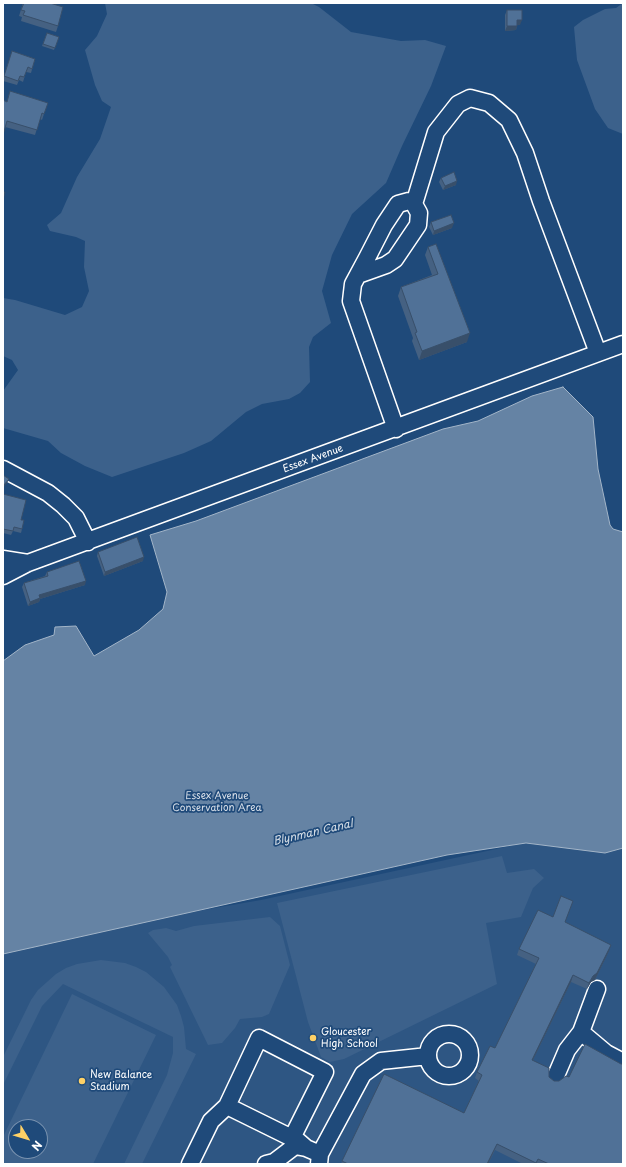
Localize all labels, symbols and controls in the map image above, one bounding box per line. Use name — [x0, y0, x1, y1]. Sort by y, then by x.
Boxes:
street label: Essex Avenue — [281, 443, 345, 475]
park label: Essex Avenue Conservation Area — [172, 790, 262, 814]
water label: Blynman Canal — [272, 817, 354, 849]
place label: Gloucester High School — [321, 1026, 378, 1050]
marker: Gloucester High School — [308, 1033, 318, 1043]
place label: New Balance Stadium — [90, 1069, 152, 1092]
marker: New Balance Stadium — [77, 1076, 87, 1086]
north arrow — [8, 1119, 48, 1159]
text: N — [28, 1137, 46, 1155]

